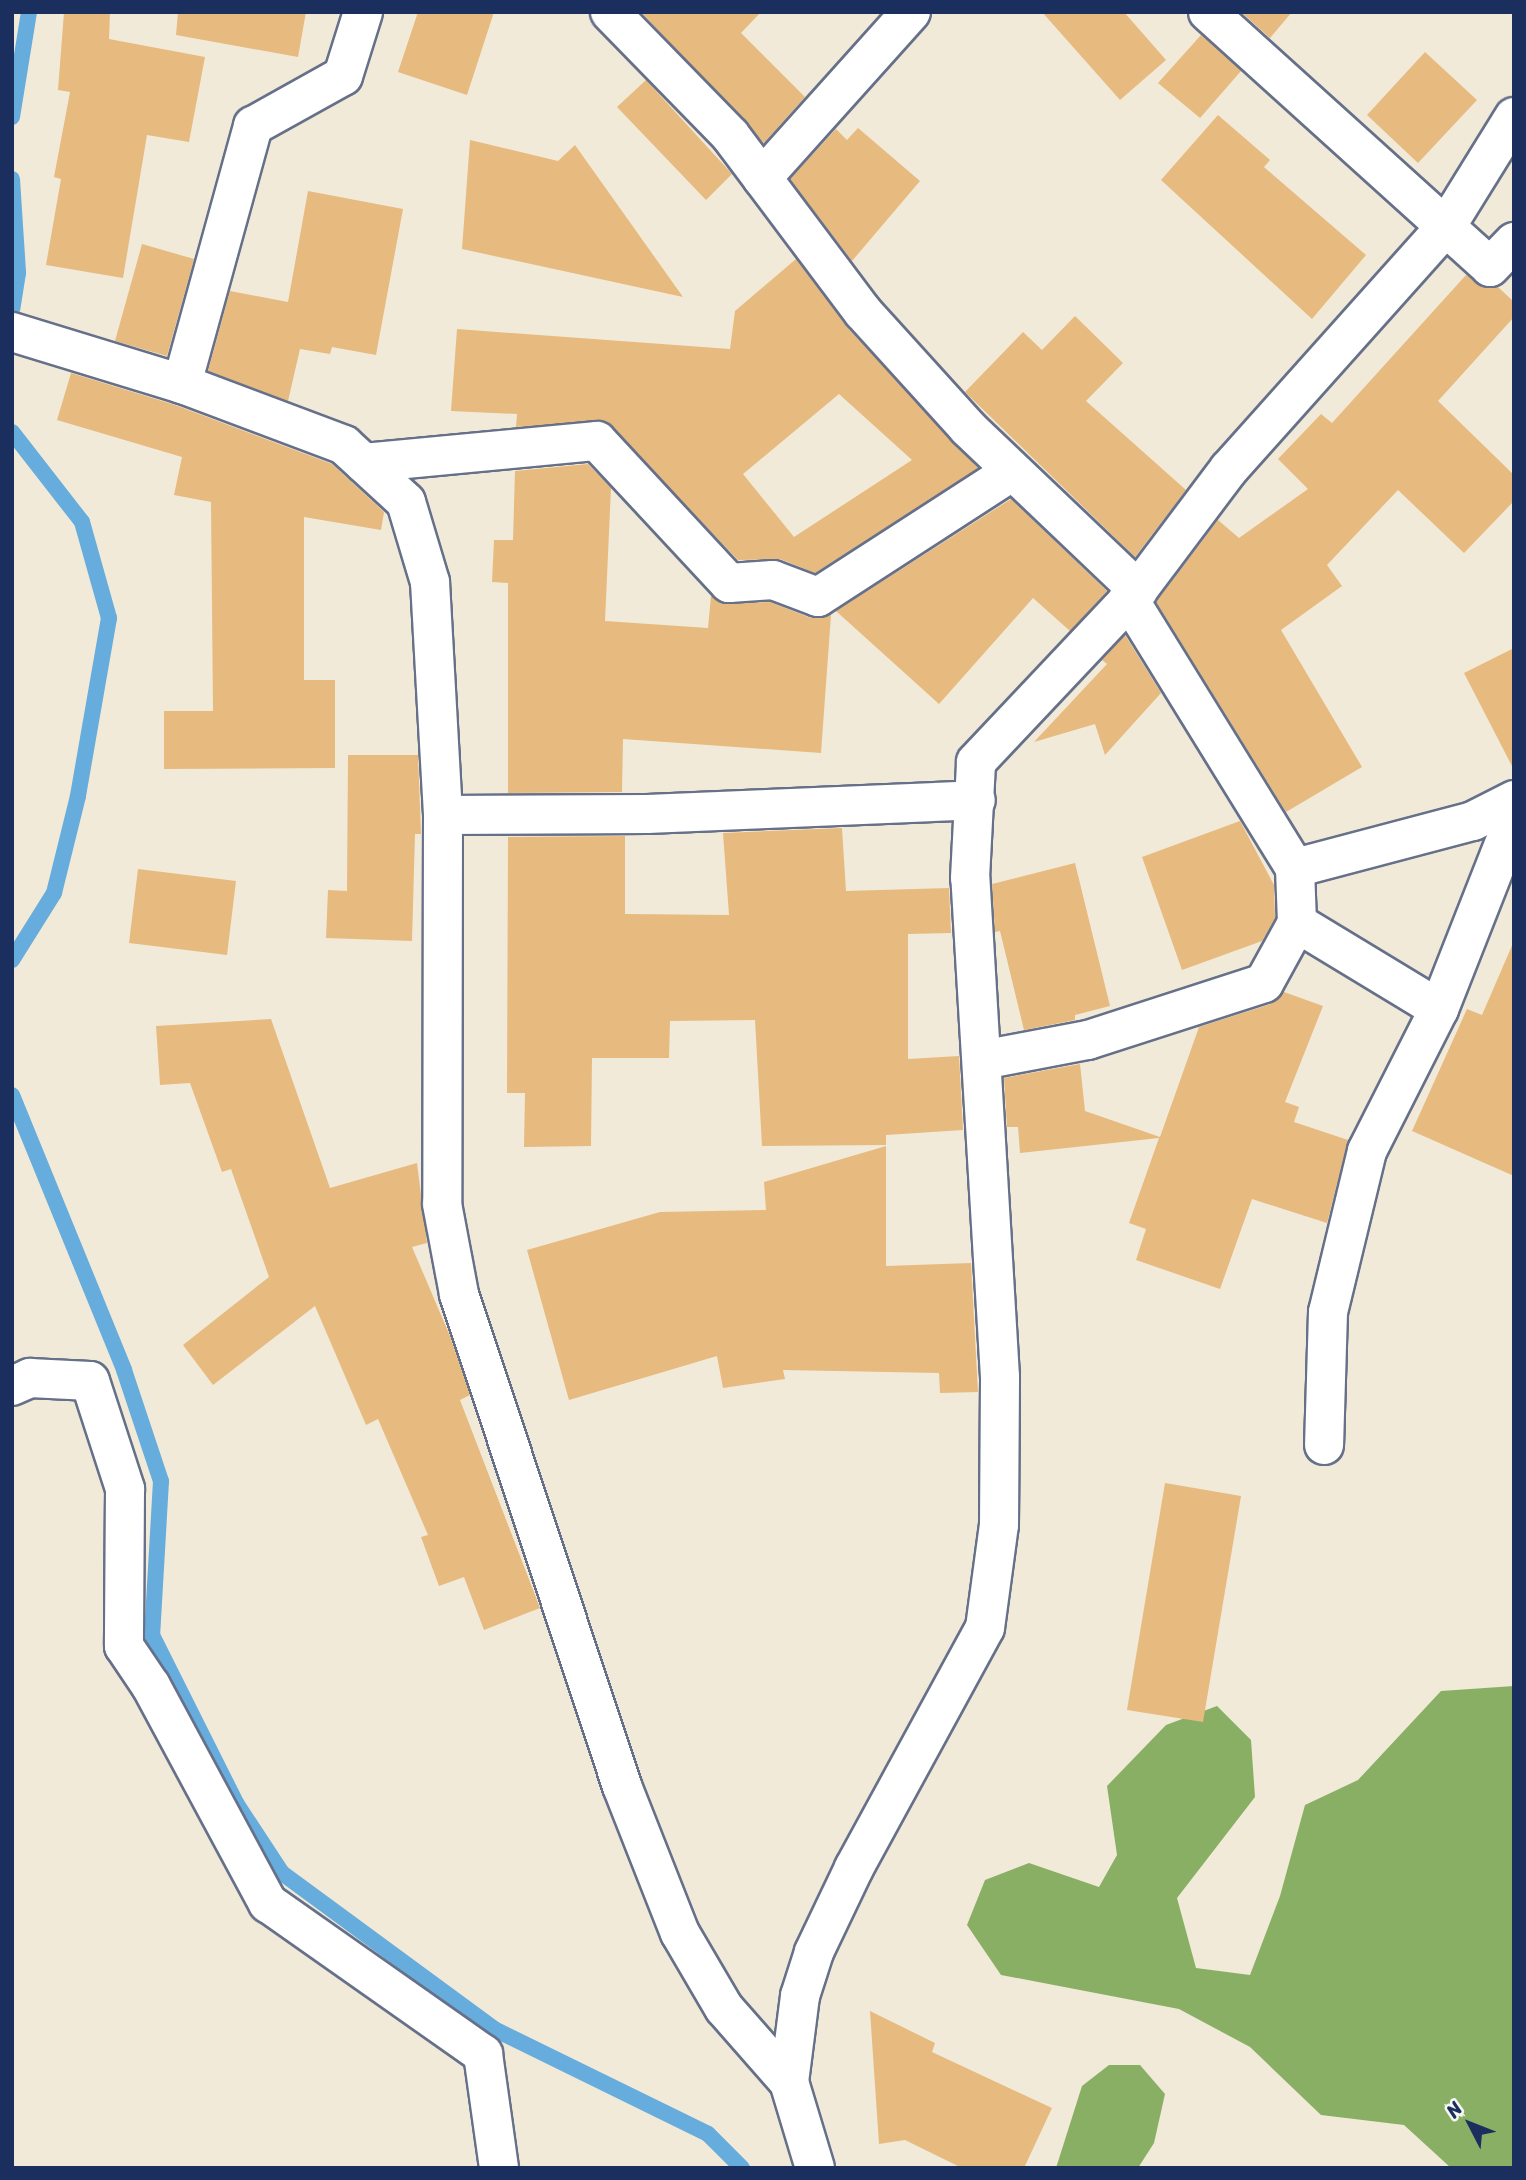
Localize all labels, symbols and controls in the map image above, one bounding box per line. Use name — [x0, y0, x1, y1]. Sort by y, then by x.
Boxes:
north arrow — [1435, 2089, 1505, 2159]
text: N — [1437, 2094, 1471, 2126]

